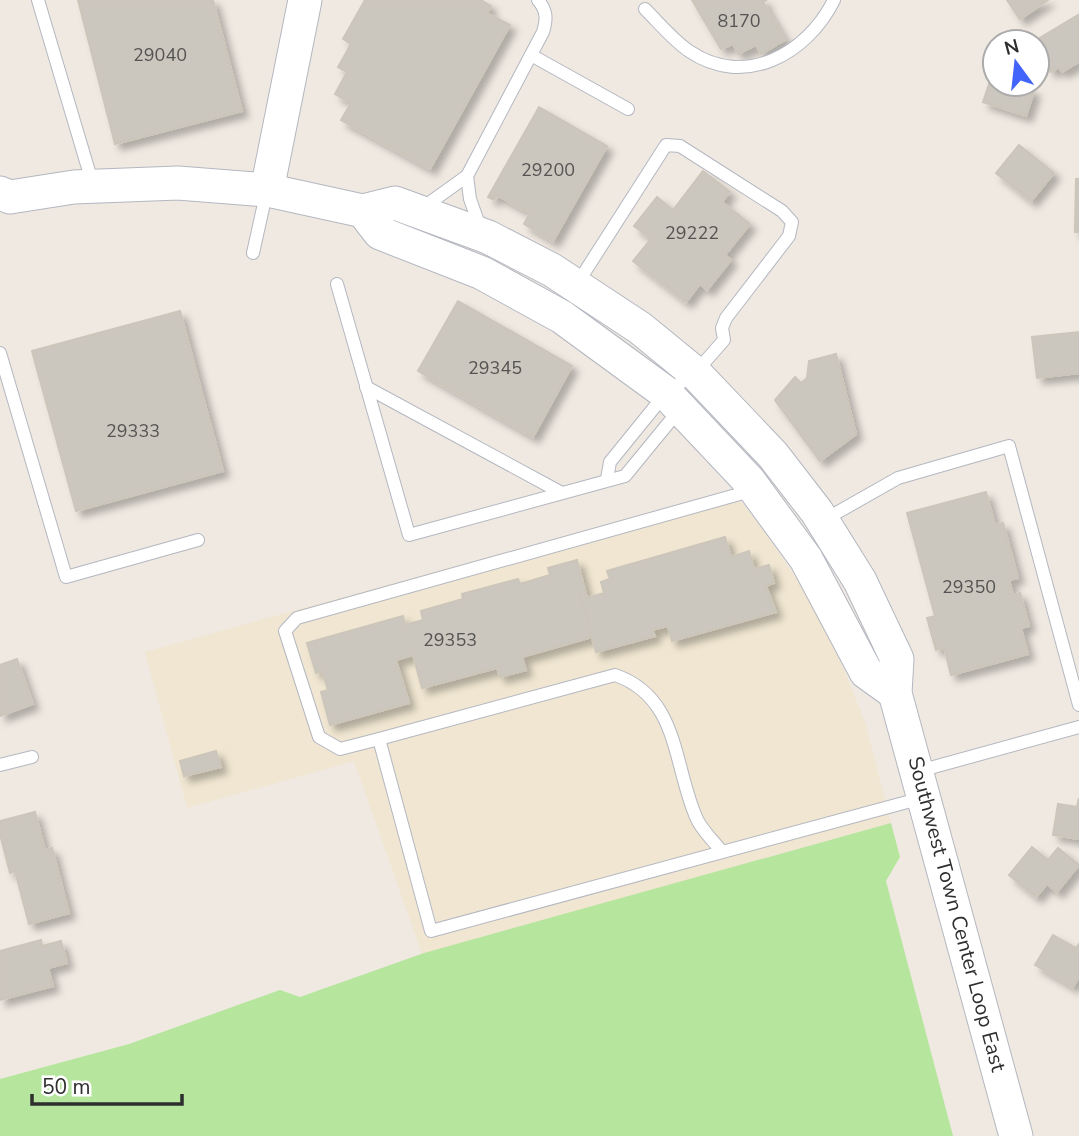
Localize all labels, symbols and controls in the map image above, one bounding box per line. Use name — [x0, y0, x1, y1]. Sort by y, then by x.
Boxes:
house number: 8170 — [717, 9, 761, 33]
north arrow — [981, 28, 1051, 98]
text: N — [1002, 33, 1022, 62]
house number: 29040 — [133, 43, 187, 67]
house number: 29200 — [521, 158, 575, 182]
house number: 29222 — [665, 221, 719, 245]
house number: 29345 — [468, 356, 522, 380]
house number: 29333 — [106, 419, 160, 443]
house number: 29350 — [942, 575, 996, 599]
house number: 29353 — [423, 628, 477, 652]
street label: Southwest Town Center Loop East — [901, 753, 1013, 1075]
scale bar — [32, 1062, 182, 1106]
text: 50 m — [42, 1073, 91, 1101]

